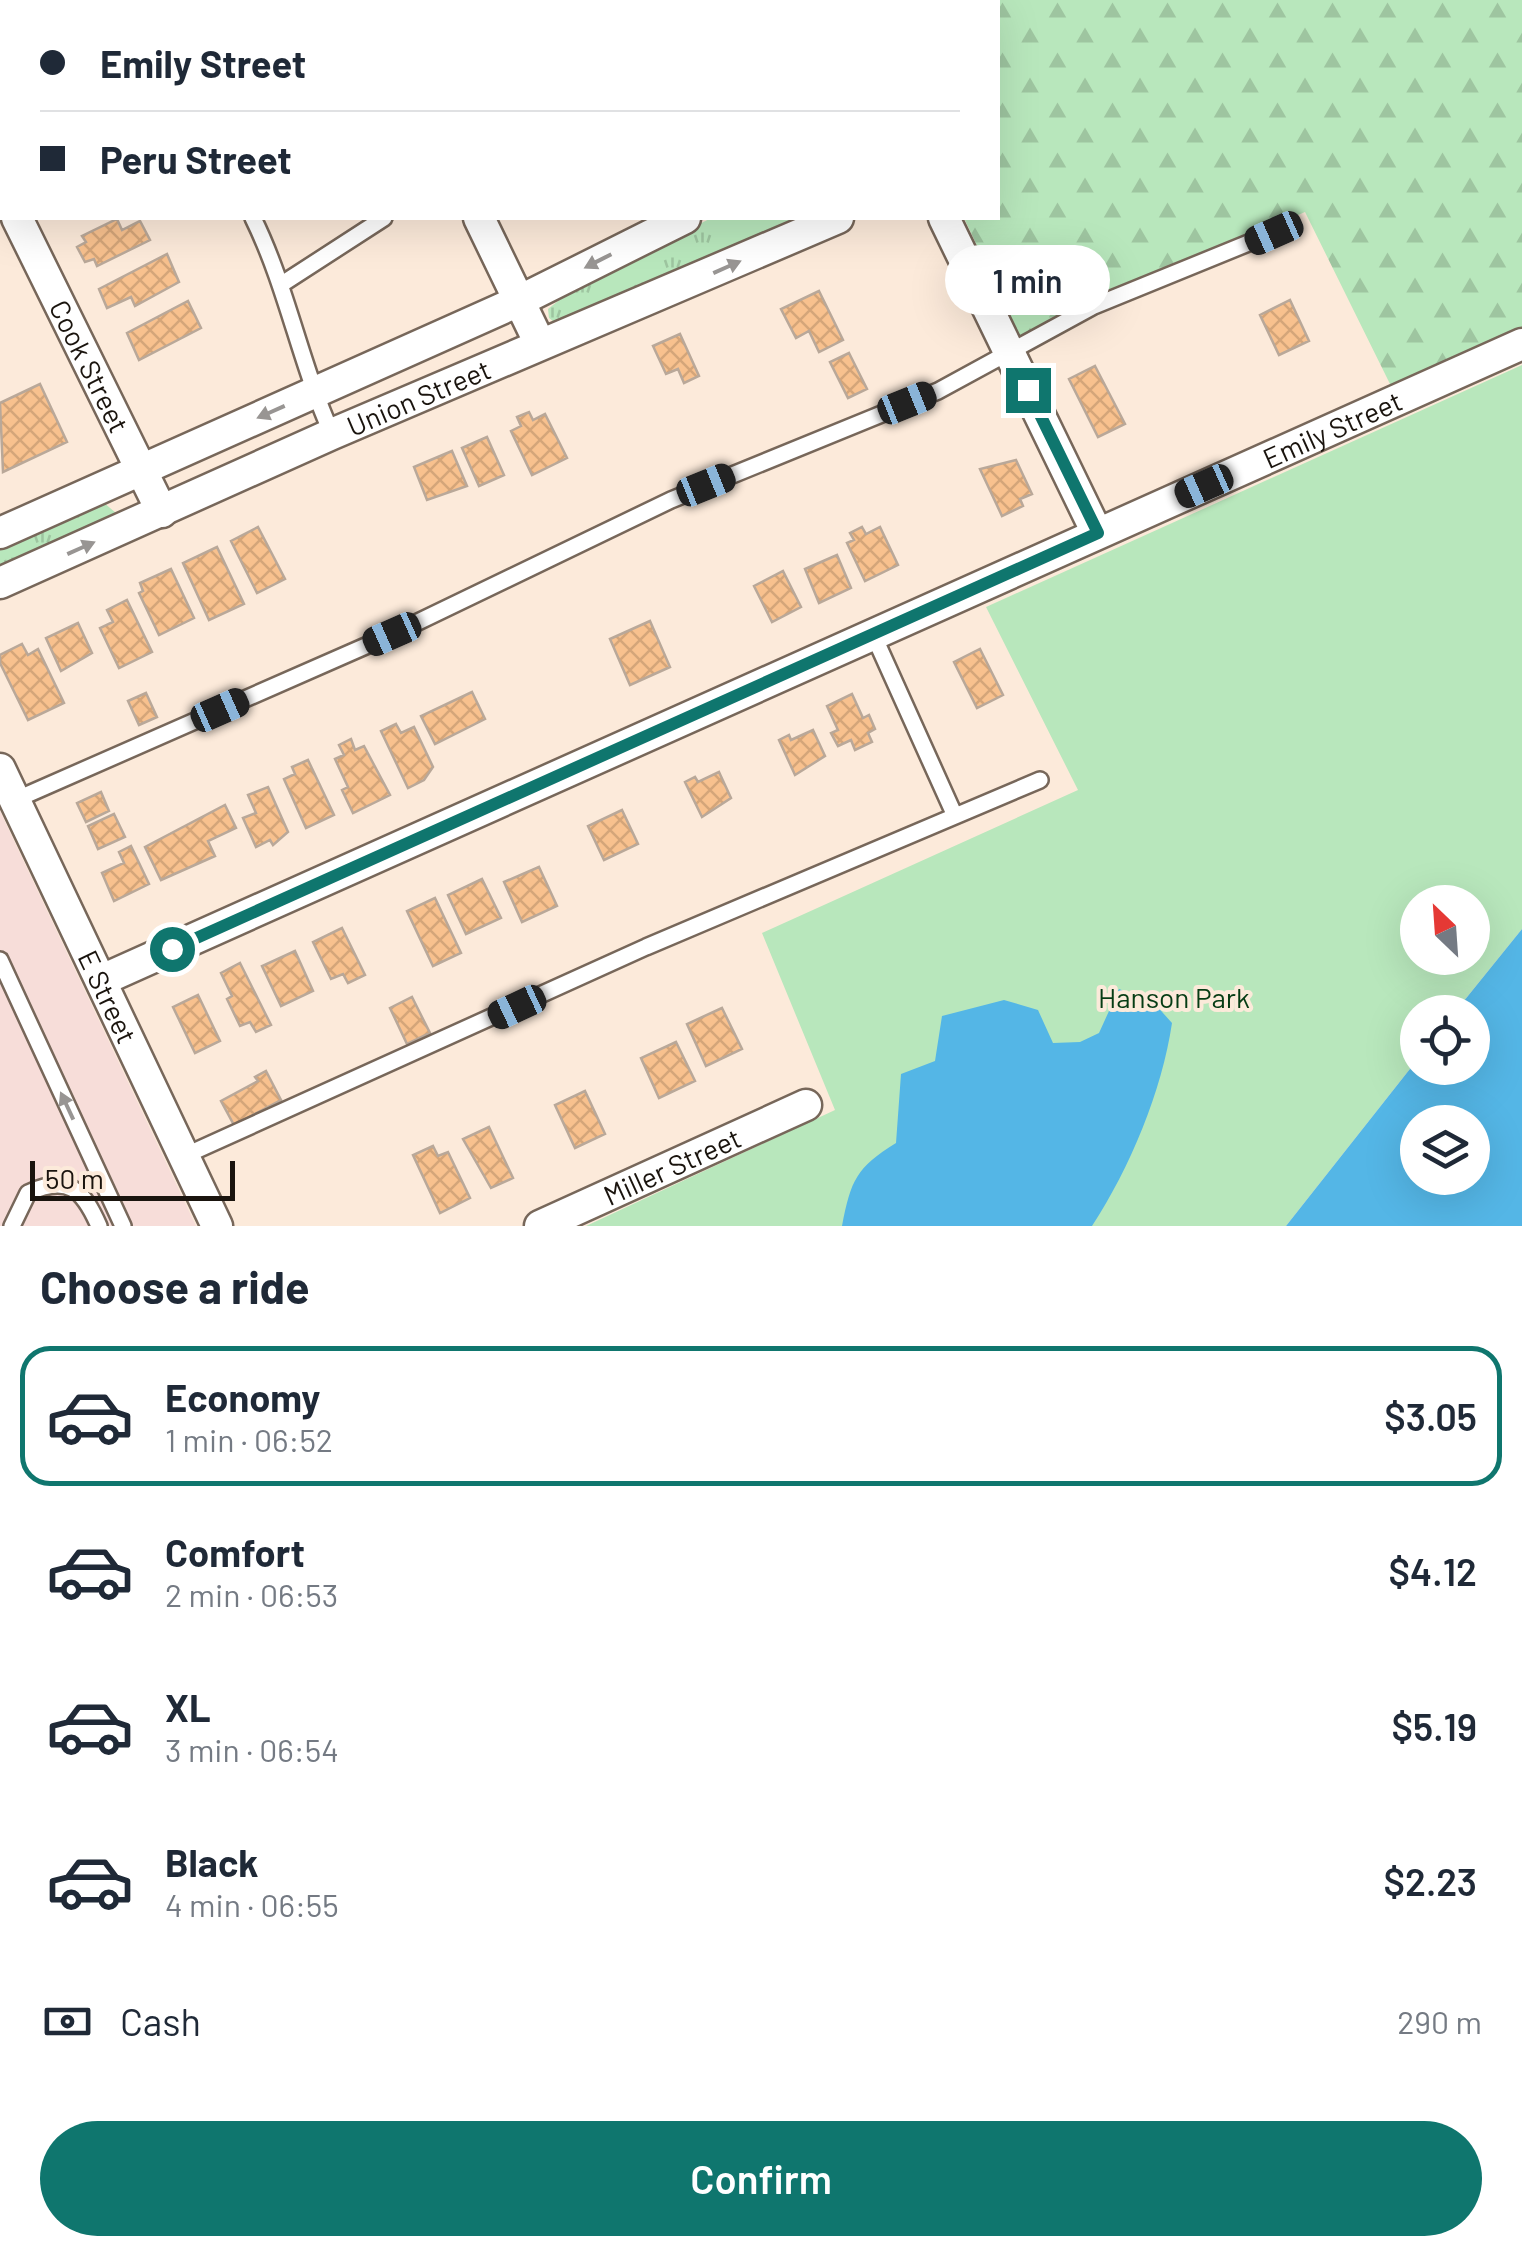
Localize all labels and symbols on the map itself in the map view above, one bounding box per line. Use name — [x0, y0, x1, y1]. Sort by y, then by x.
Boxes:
car — [1240, 207, 1308, 259]
callout: 1 min — [946, 245, 1110, 315]
one-way arrow — [583, 252, 612, 269]
one-way arrow — [712, 259, 742, 275]
street label: Cook Street — [43, 294, 137, 438]
street label: Union Street — [342, 351, 496, 443]
route end — [1006, 368, 1051, 413]
car — [874, 378, 940, 428]
street label: Emily Street — [1257, 383, 1407, 475]
one-way arrow — [256, 404, 286, 420]
car — [673, 460, 739, 510]
car — [1170, 460, 1238, 512]
one-way arrow — [66, 540, 96, 556]
car — [358, 608, 426, 660]
car — [186, 684, 254, 736]
north arrow — [1400, 885, 1490, 975]
route start — [150, 927, 195, 972]
street label: E Street — [71, 945, 145, 1049]
park label: Hanson Park — [1098, 980, 1250, 1014]
car — [483, 981, 551, 1033]
one-way arrow — [59, 1091, 76, 1120]
street label: Miller Street — [598, 1120, 746, 1212]
scale bar — [30, 1156, 235, 1200]

